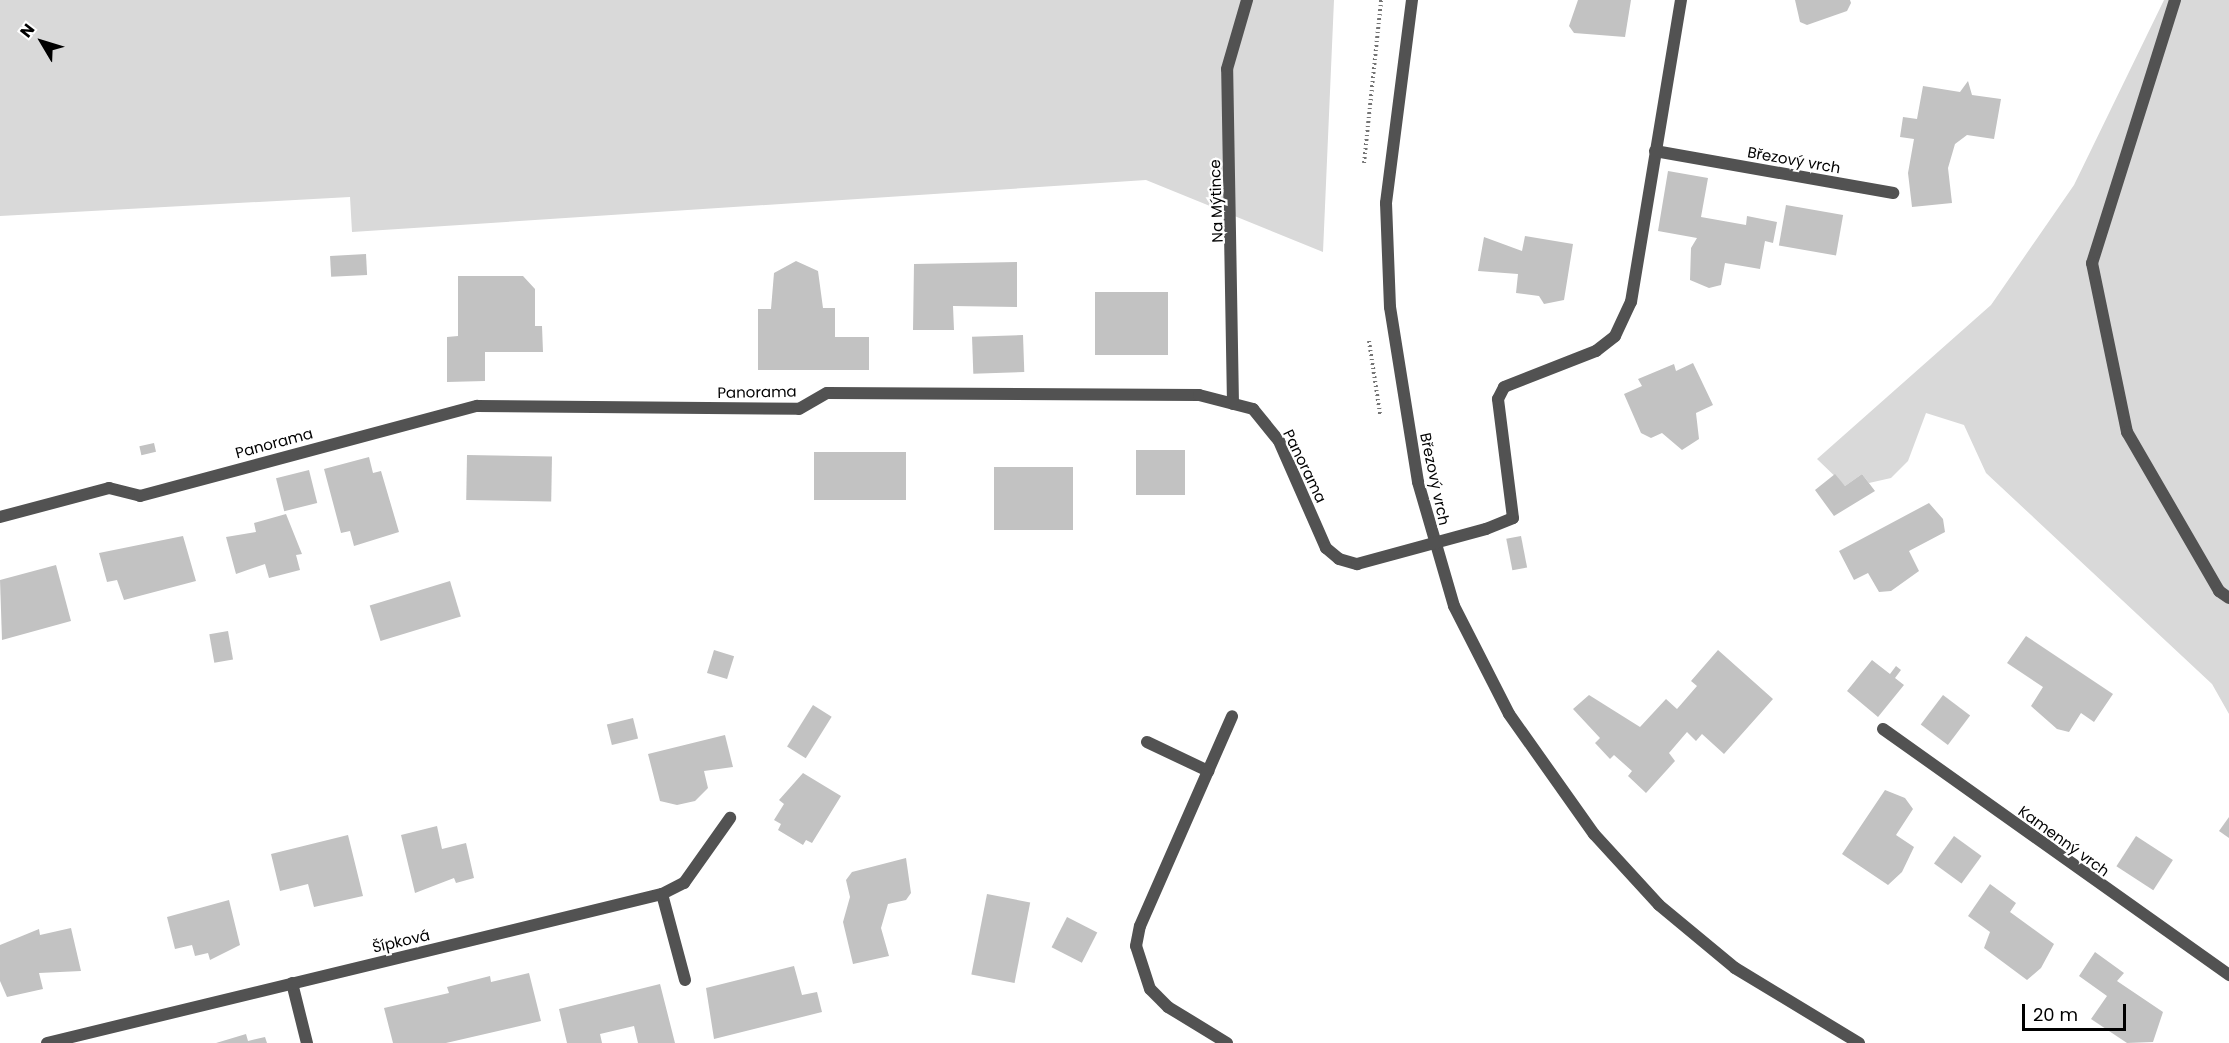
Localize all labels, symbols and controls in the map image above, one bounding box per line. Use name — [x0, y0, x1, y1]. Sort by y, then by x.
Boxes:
north arrow — [12, 12, 72, 72]
text: N — [15, 19, 40, 42]
street label: Březový vrch — [1746, 143, 1842, 177]
street label: Na Mýtince — [1206, 159, 1226, 243]
street label: Panorama — [717, 382, 797, 402]
street label: Panorama — [233, 424, 315, 462]
street label: Panorama — [1280, 426, 1330, 506]
street label: Březový vrch — [1416, 431, 1454, 527]
street label: Kamenný vrch — [2015, 802, 2113, 880]
street label: Šípková — [370, 926, 432, 956]
scale bar — [2025, 992, 2128, 1030]
text: 20 m — [2033, 1002, 2078, 1027]

